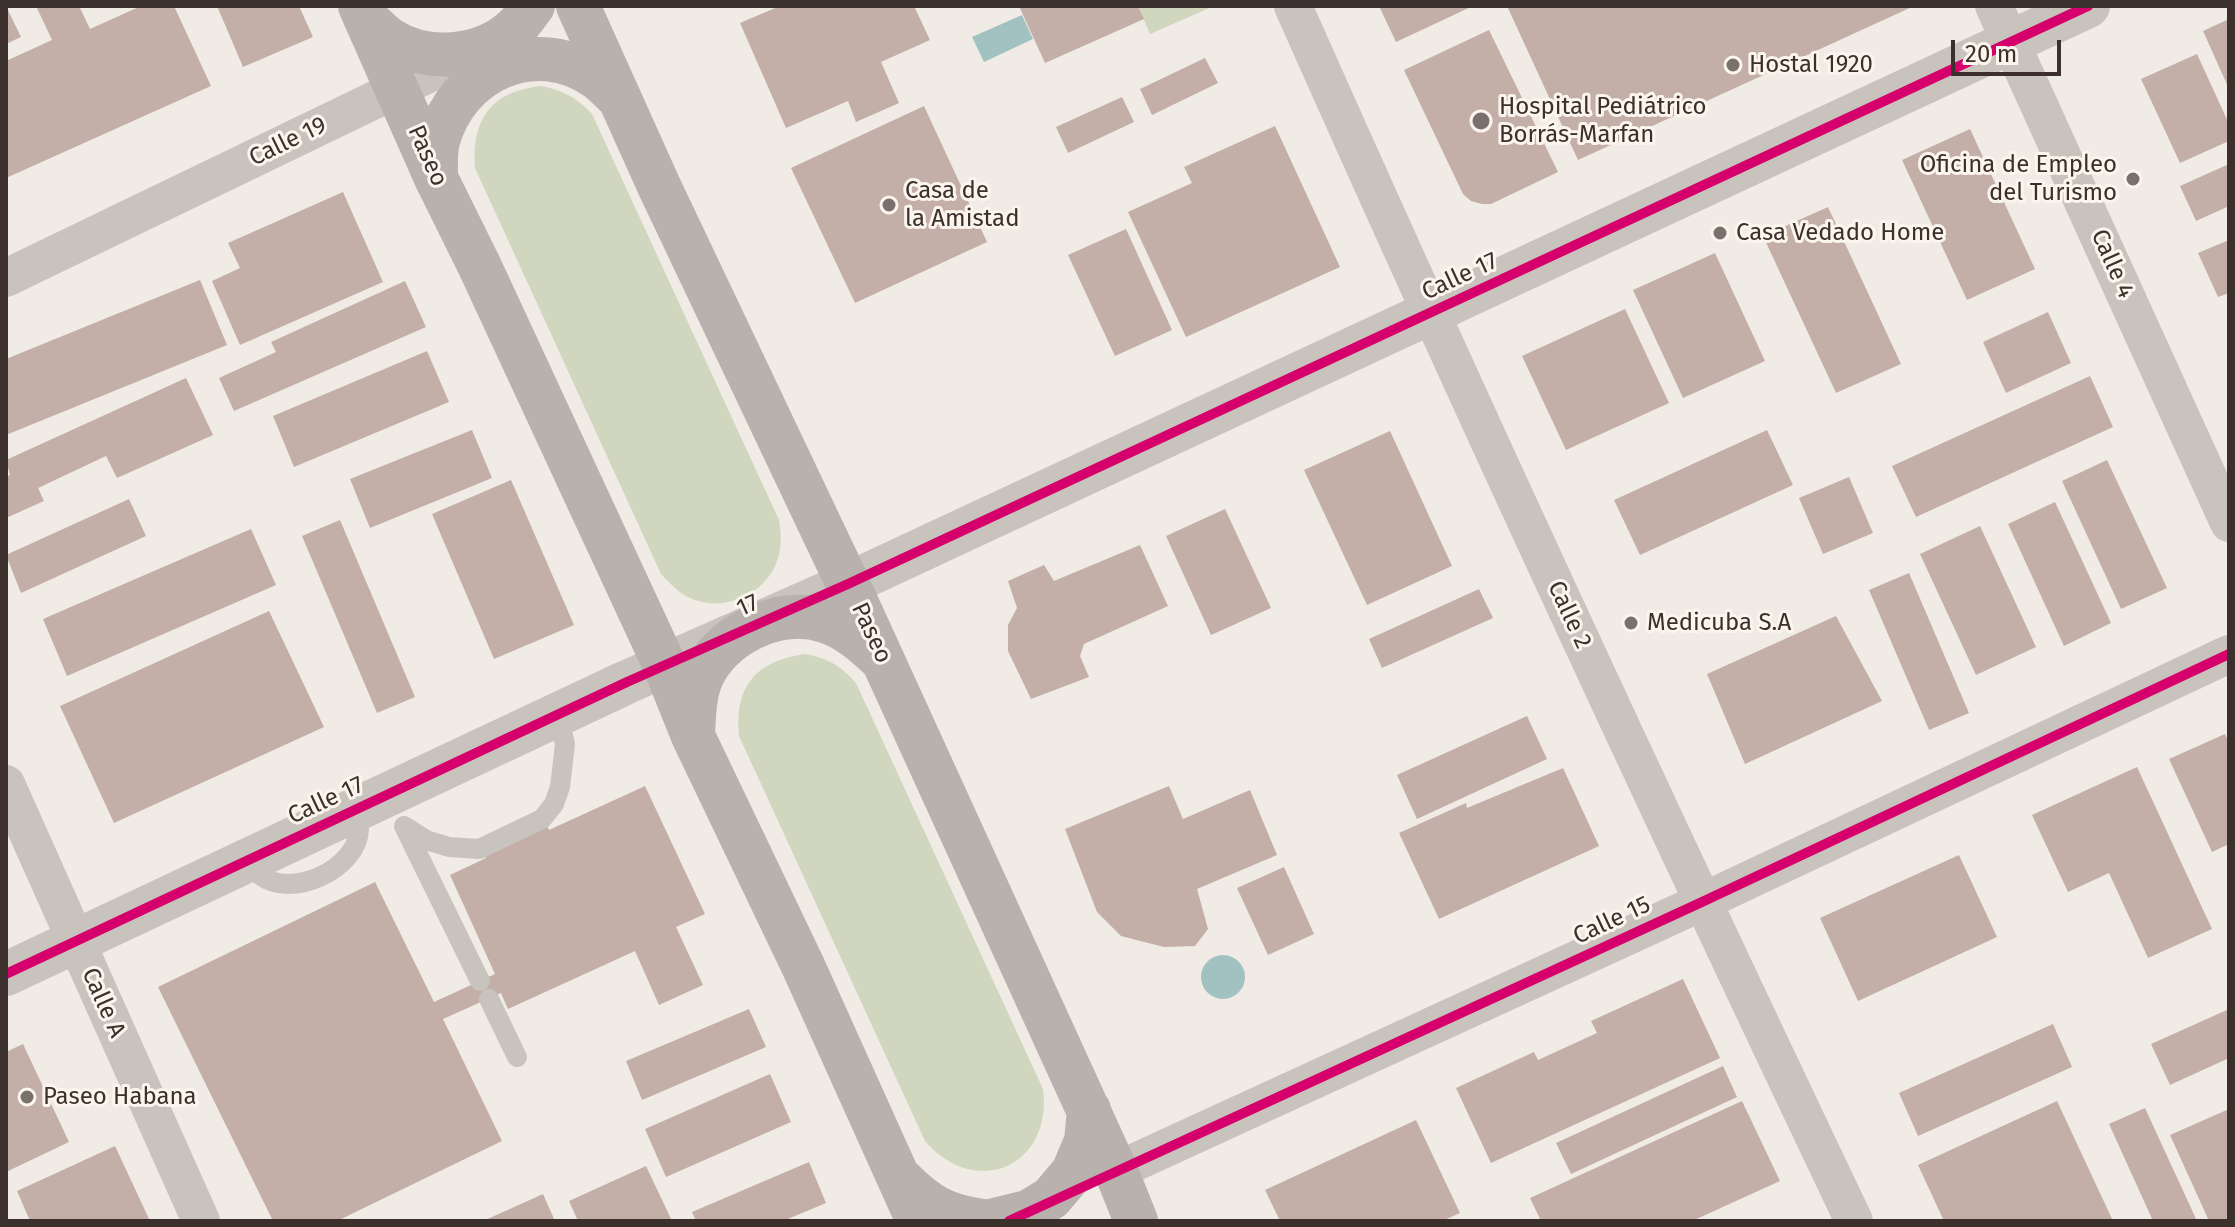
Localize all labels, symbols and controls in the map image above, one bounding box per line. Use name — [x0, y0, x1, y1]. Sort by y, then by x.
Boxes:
scale bar — [1955, 24, 2065, 74]
text: 20 m — [1965, 40, 2017, 68]
place label: Hostal 1920 — [1749, 51, 1873, 79]
marker: Hostal 1920 — [1724, 56, 1742, 74]
place label: Hospital Pediátrico Borrás-Marfan — [1499, 93, 1706, 149]
marker: Hospital Pediátrico Borrás-Marfan — [1470, 110, 1492, 132]
street label: Calle 19 — [245, 111, 331, 173]
street label: Paseo — [401, 121, 453, 191]
place label: Oficina de Empleo del Turismo — [1920, 151, 2117, 207]
marker: Oficina de Empleo del Turismo — [2124, 170, 2142, 188]
place label: Casa de la Amistad — [905, 177, 1020, 233]
marker: Casa de la Amistad — [880, 196, 898, 214]
place label: Casa Vedado Home — [1736, 219, 1944, 247]
marker: Casa Vedado Home — [1711, 224, 1729, 242]
street label: Calle 4 — [2084, 225, 2140, 303]
street label: Calle 17 — [1417, 247, 1503, 307]
street label: Calle 2 — [1541, 577, 1597, 653]
street label: 17 — [733, 589, 763, 623]
street label: Paseo — [844, 598, 898, 668]
place label: Medicuba S.A — [1647, 609, 1791, 637]
marker: Medicuba S.A — [1622, 614, 1640, 632]
street label: Calle 17 — [283, 771, 369, 831]
street label: Calle 15 — [1569, 891, 1655, 951]
street label: Calle A — [75, 964, 131, 1042]
place label: Paseo Habana — [43, 1083, 197, 1111]
marker: Paseo Habana — [18, 1088, 36, 1106]

